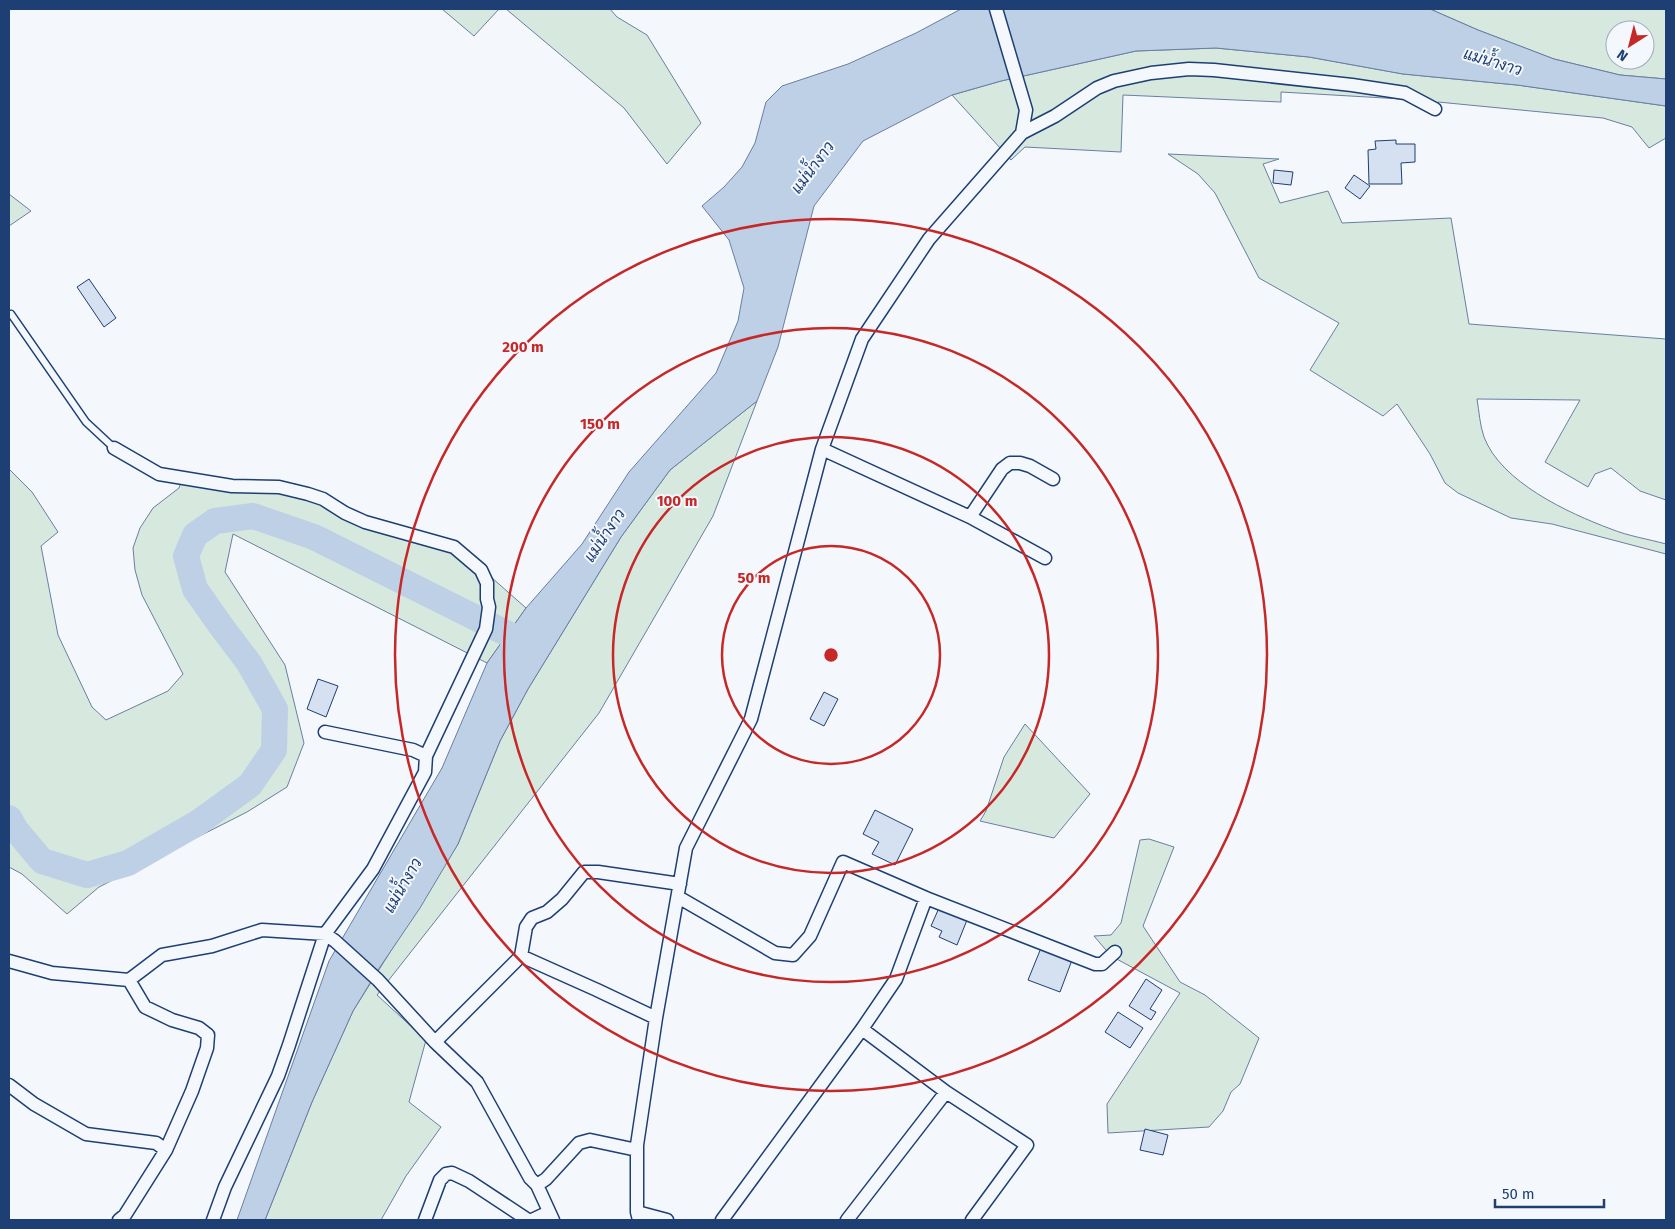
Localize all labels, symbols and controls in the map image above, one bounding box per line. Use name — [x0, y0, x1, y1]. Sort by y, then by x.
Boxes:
north arrow — [1605, 20, 1655, 70]
water label: แม่น้ำงาว — [1461, 39, 1526, 79]
text: N — [1614, 46, 1631, 65]
water label: แม่น้ำงาว — [783, 135, 838, 197]
text: 200 m — [502, 338, 544, 356]
text: 150 m — [580, 415, 620, 433]
text: 100 m — [657, 492, 697, 510]
water label: แม่น้ำงาว — [576, 502, 629, 566]
text: 50 m — [737, 569, 771, 587]
centre of rings — [822, 646, 840, 664]
water label: แม่น้ำงาว — [375, 852, 426, 916]
scale bar — [1495, 1176, 1604, 1208]
text: 50 m — [1502, 1185, 1535, 1203]

